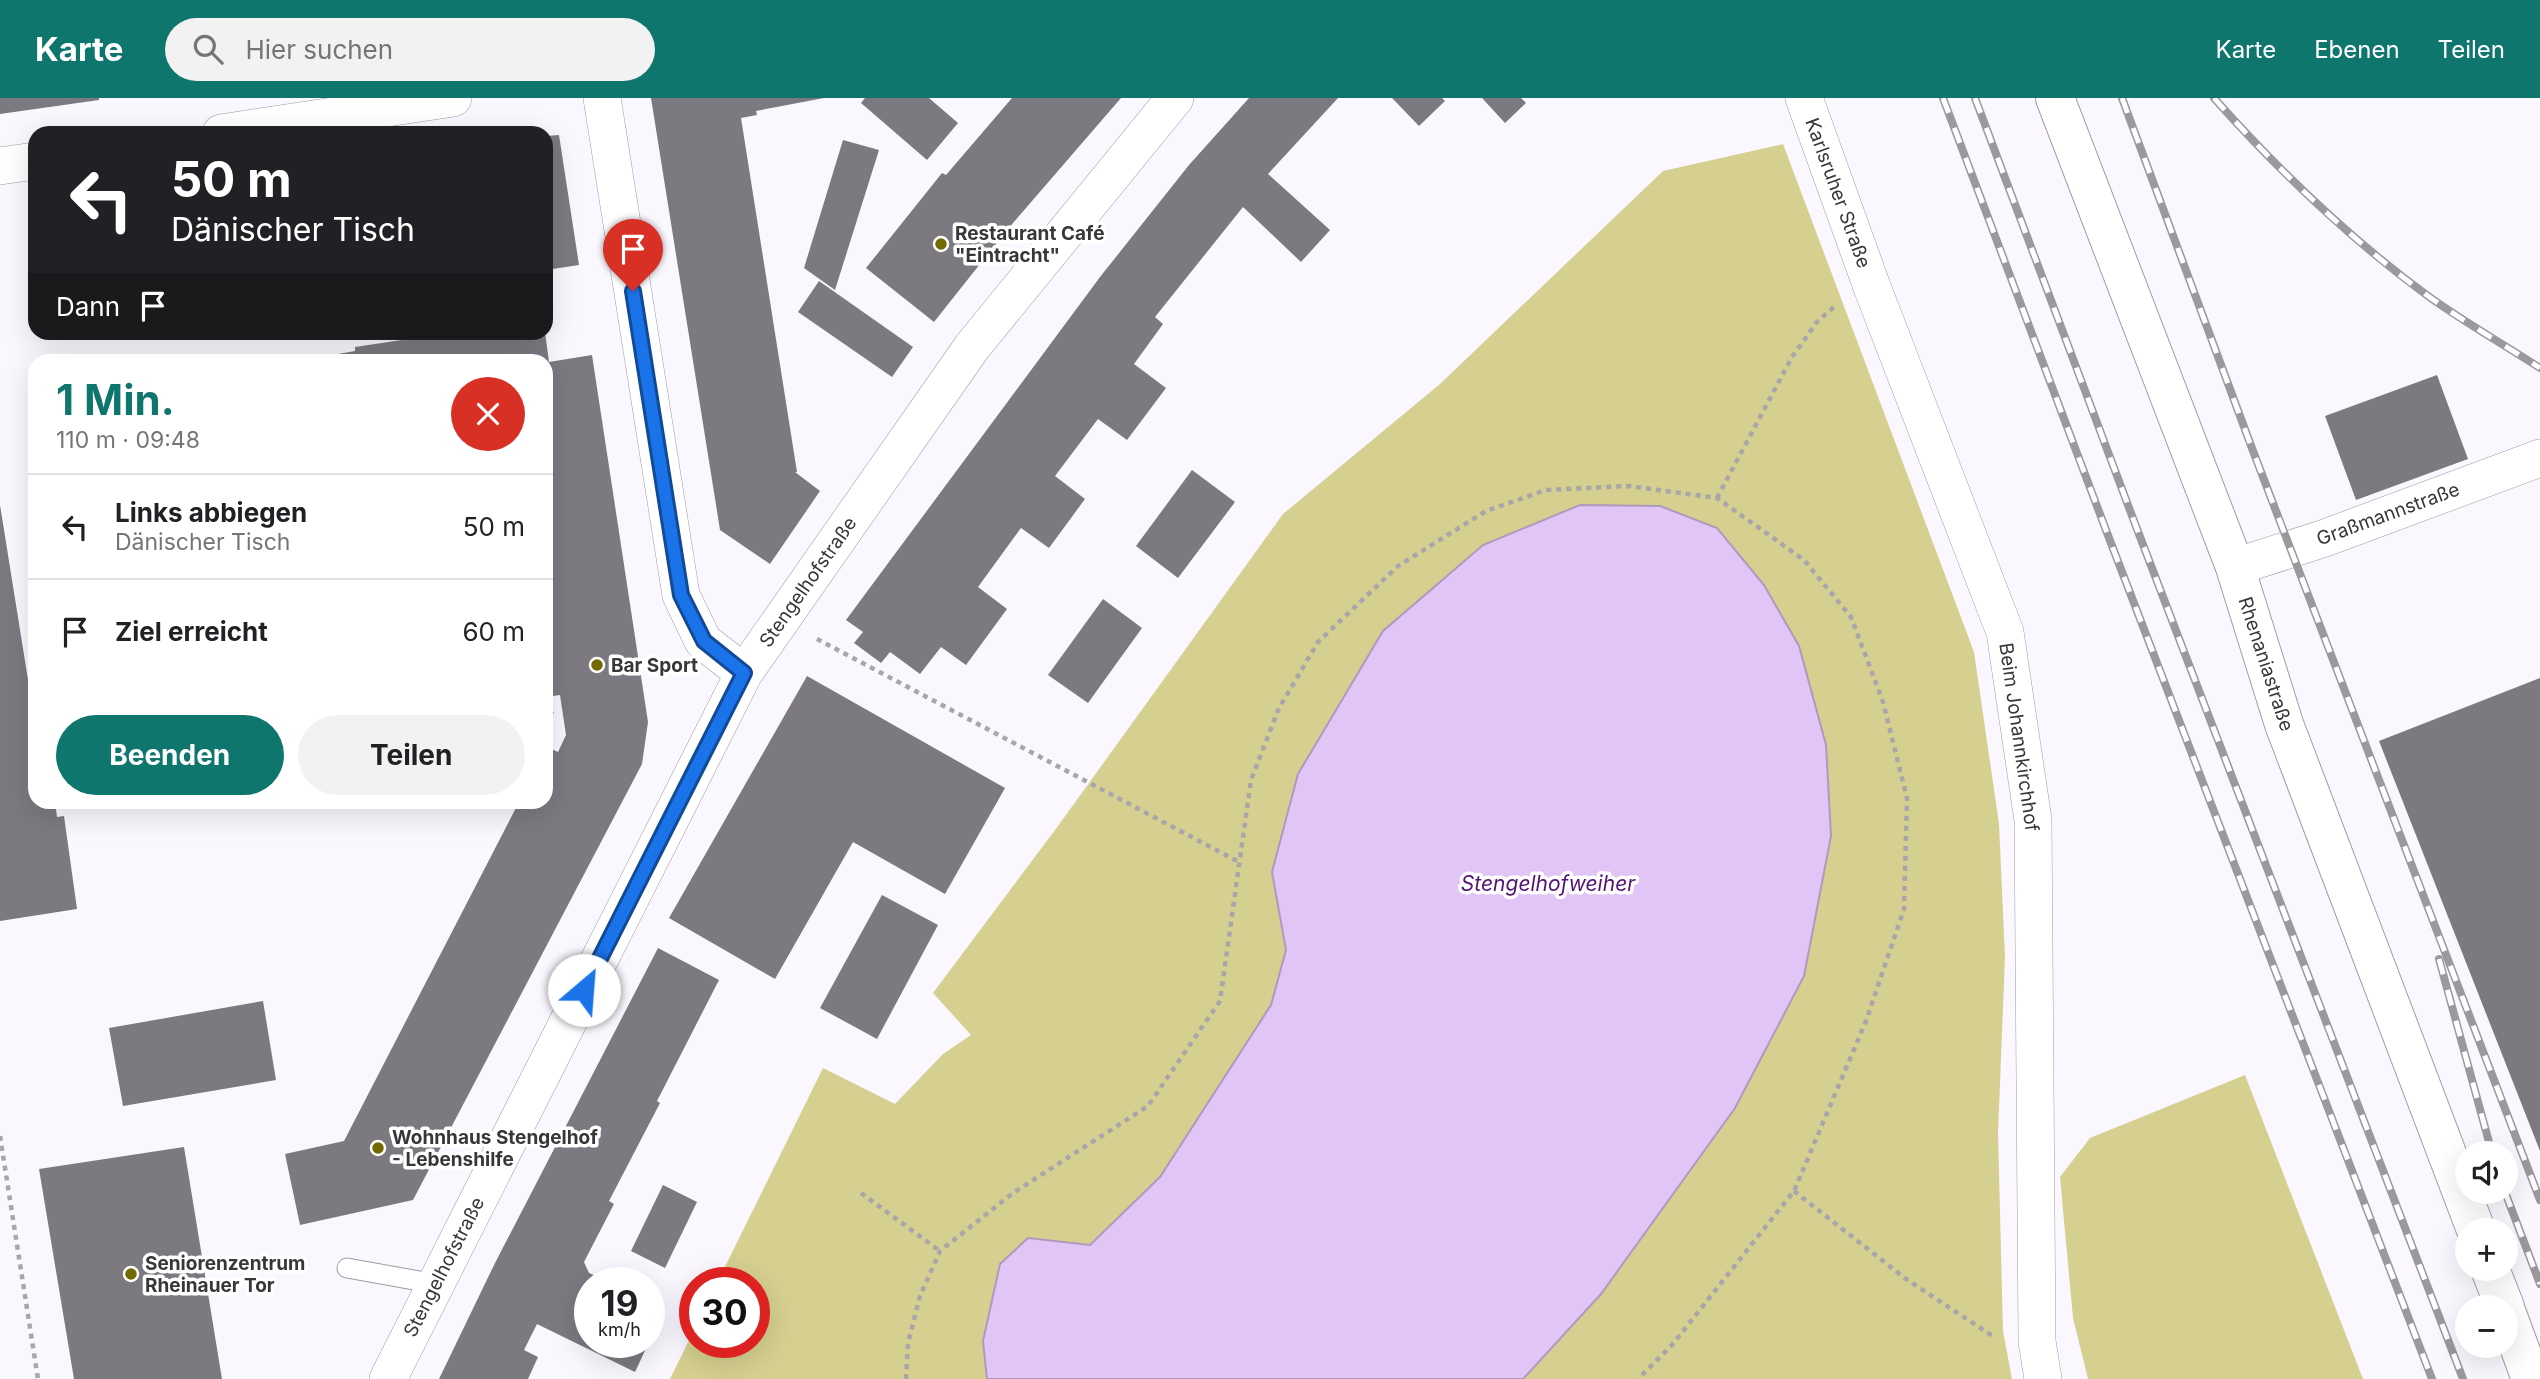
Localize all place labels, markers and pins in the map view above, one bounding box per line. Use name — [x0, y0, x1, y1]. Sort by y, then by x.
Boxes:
pin — [603, 219, 663, 291]
place label: Restaurant Café "Eintracht" — [955, 222, 1104, 267]
marker: Restaurant Café "Eintracht" — [933, 236, 949, 252]
place label: Bar Sport — [611, 654, 698, 677]
marker: Bar Sport — [589, 657, 605, 673]
place label: Wohnhaus Stengelhof - Lebenshilfe — [392, 1126, 598, 1171]
marker: Wohnhaus Stengelhof - Lebenshilfe — [370, 1140, 386, 1156]
place label: Seniorenzentrum Rheinauer Tor — [145, 1252, 305, 1297]
marker: Seniorenzentrum Rheinauer Tor — [123, 1266, 139, 1282]

